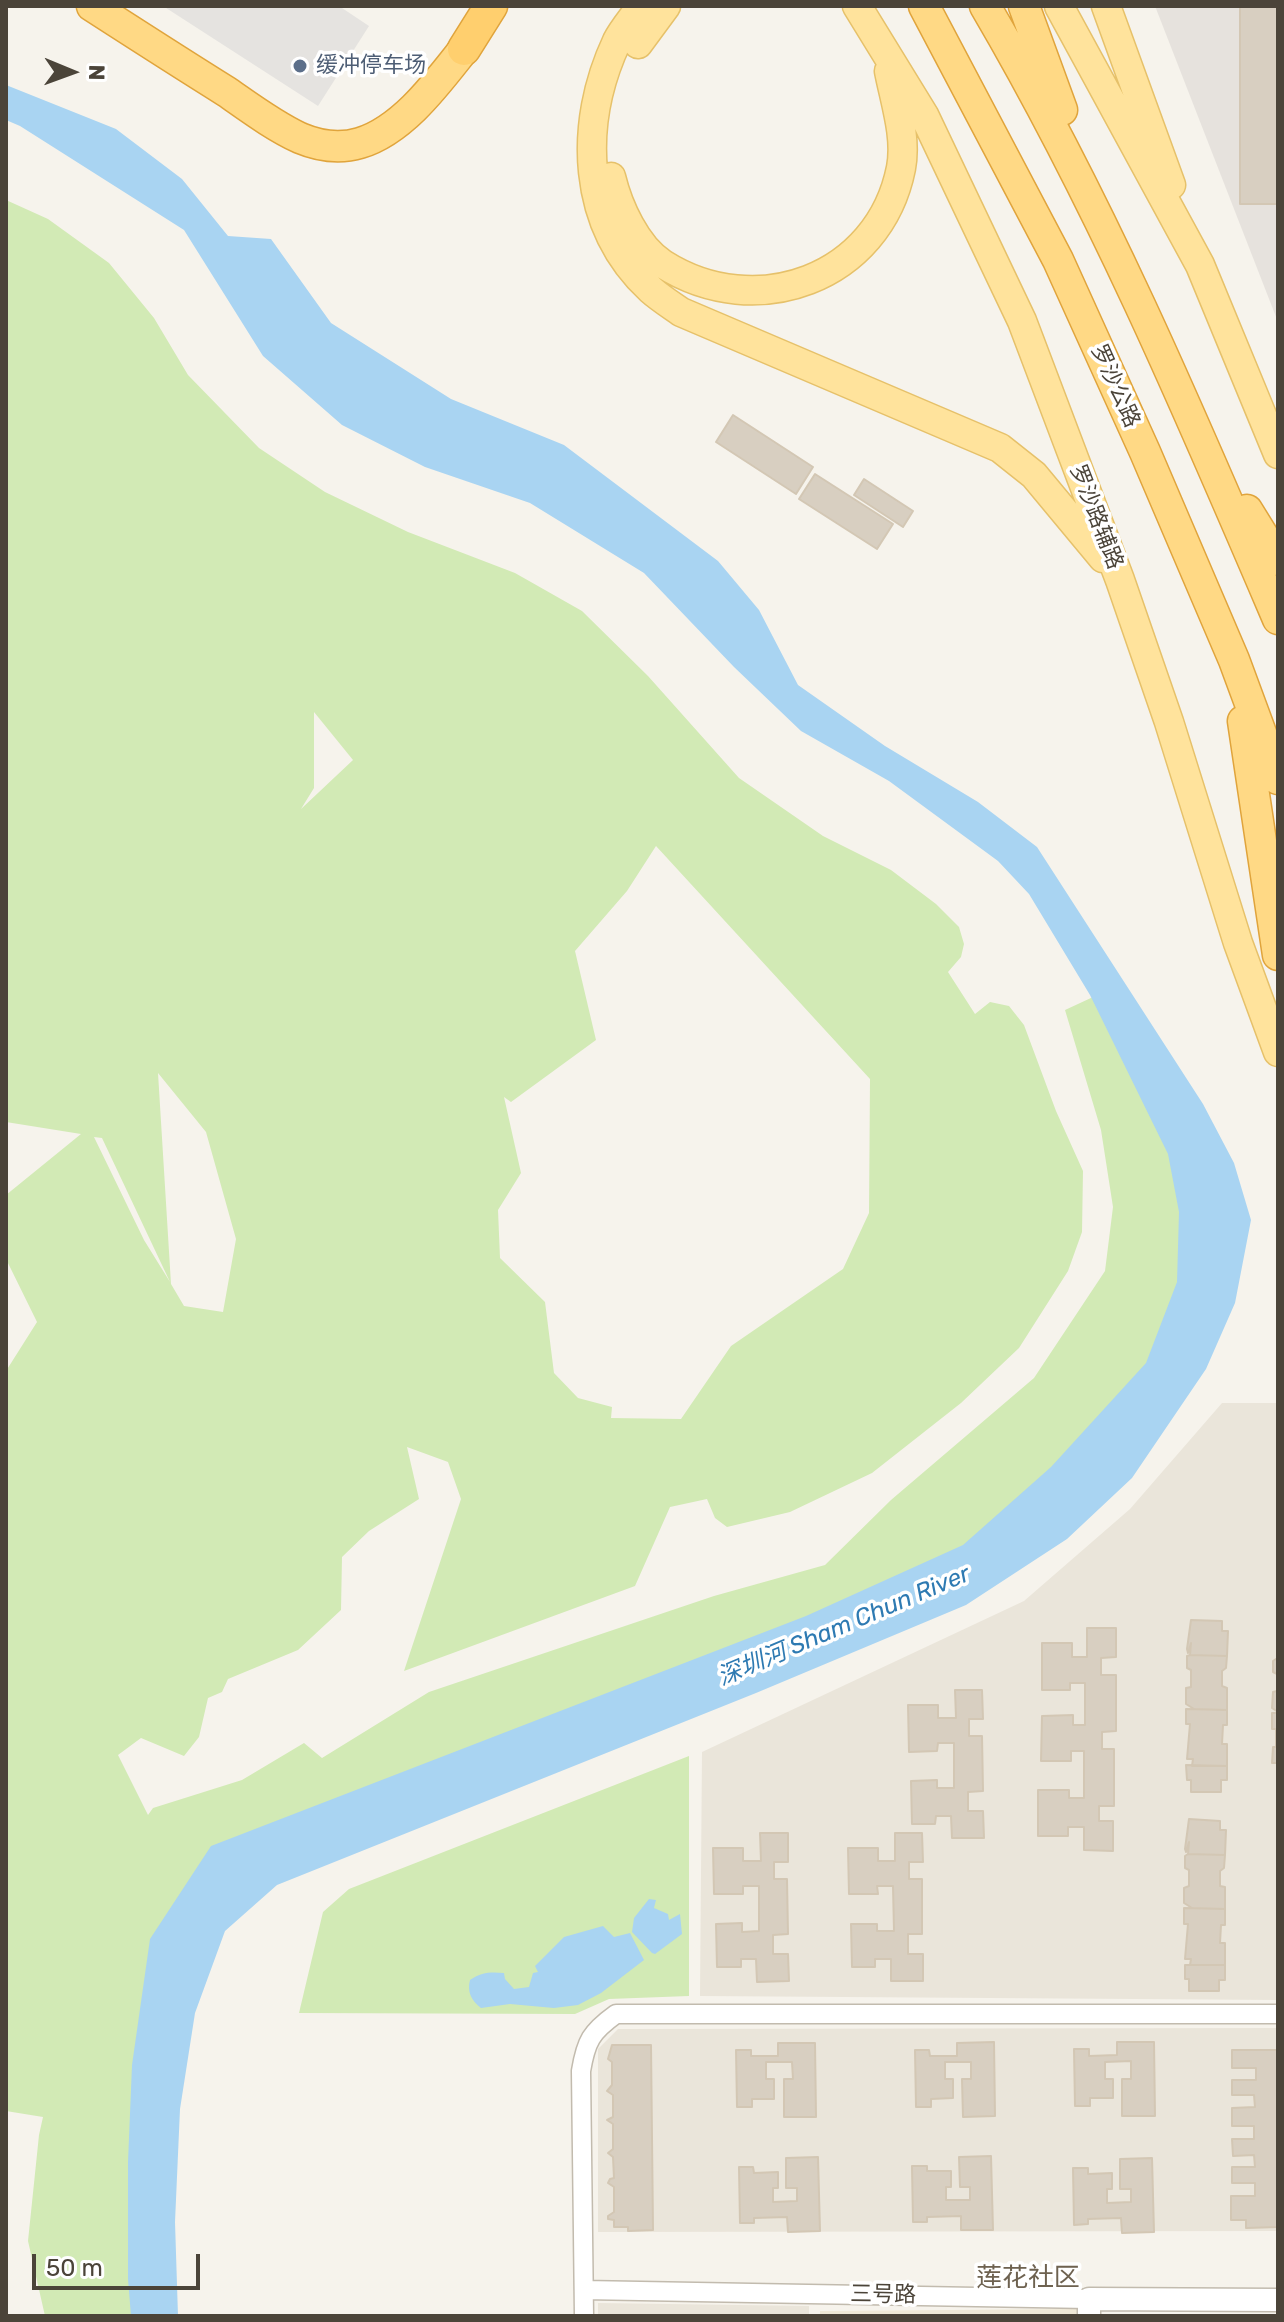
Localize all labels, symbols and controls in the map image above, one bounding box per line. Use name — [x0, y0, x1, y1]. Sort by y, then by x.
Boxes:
north arrow — [32, 32, 112, 112]
place label: 缓冲停车场 — [316, 53, 426, 79]
marker: 缓冲停车场 — [291, 57, 309, 75]
text: N — [83, 64, 110, 81]
street label: 罗沙公路 — [1085, 340, 1145, 432]
street label: 罗沙路辅路 — [1064, 461, 1128, 573]
water label: 深圳河 Sham Chun River — [713, 1560, 975, 1692]
scale bar — [36, 2238, 204, 2288]
text: 50 m — [46, 2254, 103, 2282]
district label: 莲花社区 — [976, 2262, 1080, 2294]
street label: 三号路 — [850, 2281, 916, 2309]

